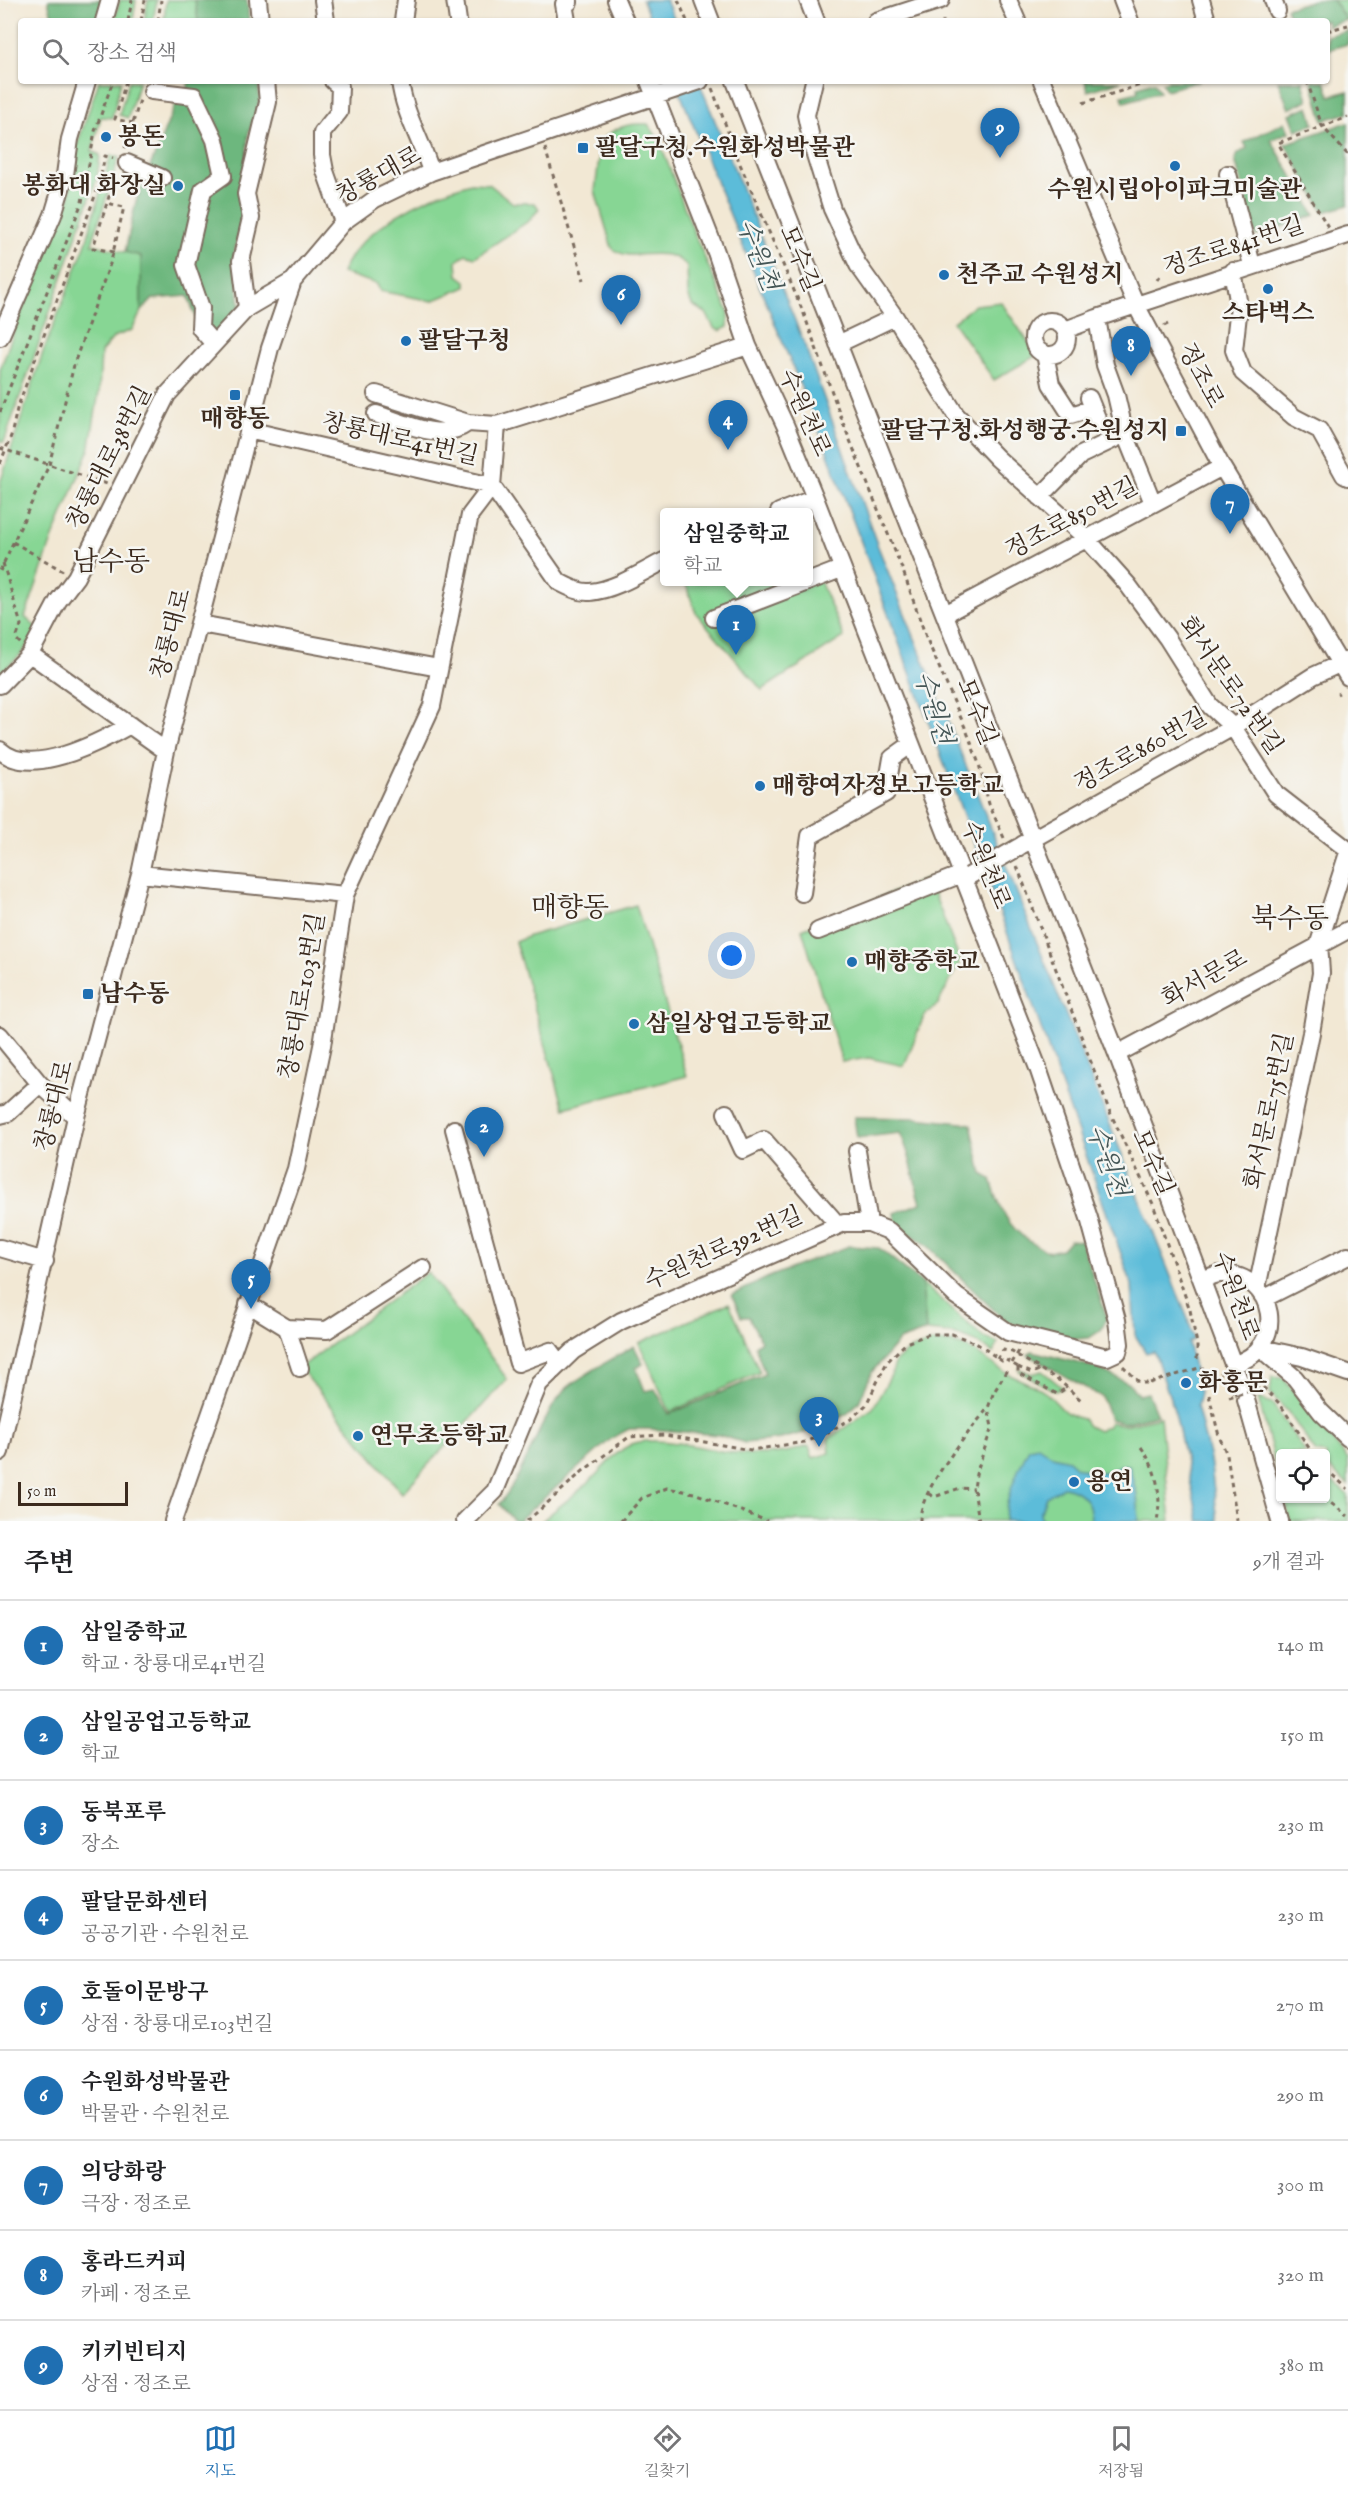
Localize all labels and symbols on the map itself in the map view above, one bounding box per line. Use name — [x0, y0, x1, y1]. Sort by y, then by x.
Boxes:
pin: 9 — [980, 108, 1020, 158]
place label: 봉돈 — [118, 122, 164, 153]
marker: 봉돈 — [99, 130, 113, 144]
place label: 팔달구청.수원화성박물관 — [595, 133, 855, 164]
street label: 창룡대로 — [331, 140, 427, 212]
marker: 팔달구청.수원화성박물관 — [576, 141, 590, 155]
marker: 수원시립아이파크미술관 — [1168, 159, 1182, 173]
place label: 봉화대 화장실 — [22, 171, 166, 202]
place label: 수원시립아이파크미술관 — [1047, 175, 1303, 206]
marker: 봉화대 화장실 — [171, 179, 185, 193]
street label: 정조로841번길 — [1160, 210, 1308, 284]
water label: 수원천 — [729, 214, 788, 298]
street label: 모수길 — [771, 221, 827, 297]
place label: 천주교 수원성지 — [956, 260, 1124, 291]
marker: 천주교 수원성지 — [937, 268, 951, 282]
pin: 6 — [602, 276, 640, 325]
marker: 스타벅스 — [1261, 282, 1275, 296]
place label: 스타벅스 — [1222, 298, 1314, 329]
place label: 팔달구청 — [418, 326, 511, 357]
pin: 8 — [1112, 326, 1150, 376]
marker: 팔달구청 — [399, 334, 413, 348]
street label: 정조로 — [1170, 338, 1230, 414]
street label: 수원천로 — [771, 364, 837, 462]
street label: 창룡대로38번길 — [60, 381, 160, 535]
marker: 매향동 — [228, 388, 242, 402]
pin: 4 — [708, 400, 748, 450]
place label: 매향동 — [200, 404, 270, 435]
street label: 창룡대로41번길 — [319, 407, 481, 473]
place label: 팔달구청.화성행궁.수원성지 — [881, 416, 1169, 447]
marker: 팔달구청.화성행궁.수원성지 — [1174, 424, 1188, 438]
street label: 정조로850번길 — [1000, 471, 1144, 567]
pin: 7 — [1210, 484, 1250, 534]
district label: 남수동 — [72, 546, 150, 580]
street label: 창룡대로 — [145, 585, 199, 683]
pin: 1 — [716, 606, 756, 655]
street label: 화서문로72번길 — [1171, 611, 1289, 761]
water label: 수원천 — [906, 667, 960, 751]
street label: 모수길 — [949, 674, 1003, 750]
street label: 정조로860번길 — [1069, 702, 1213, 800]
place label: 매향여자정보고등학교 — [772, 771, 1004, 802]
marker: 매향여자정보고등학교 — [753, 779, 767, 793]
street label: 수원천로 — [953, 816, 1017, 914]
district label: 매향동 — [531, 892, 609, 926]
district label: 북수동 — [1251, 903, 1329, 937]
street label: 창룡대로103번길 — [273, 910, 333, 1082]
your location — [717, 941, 746, 970]
street label: 화서문로 — [1157, 943, 1253, 1015]
place label: 매향중학교 — [864, 947, 980, 978]
marker: 매향중학교 — [845, 955, 859, 969]
place label: 남수동 — [100, 979, 170, 1010]
marker: 남수동 — [81, 987, 95, 1001]
place label: 삼일상업고등학교 — [646, 1009, 831, 1040]
marker: 삼일상업고등학교 — [627, 1017, 641, 1031]
street label: 화서문로75번길 — [1238, 1030, 1302, 1192]
street label: 창룡대로 — [29, 1057, 81, 1155]
pin: 2 — [464, 1108, 504, 1157]
water label: 수원천 — [1079, 1120, 1136, 1204]
street label: 모수길 — [1124, 1125, 1180, 1201]
street label: 수원천로392번길 — [640, 1200, 808, 1298]
street label: 수원천로 — [1205, 1247, 1265, 1345]
pin: 5 — [232, 1260, 270, 1309]
place label: 화홍문 — [1198, 1368, 1268, 1399]
marker: 화홍문 — [1179, 1376, 1193, 1390]
pin: 3 — [800, 1398, 838, 1447]
place label: 연무초등학교 — [370, 1421, 509, 1452]
marker: 연무초등학교 — [351, 1429, 365, 1443]
place label: 용연 — [1086, 1467, 1132, 1498]
marker: 용연 — [1067, 1475, 1081, 1489]
scale bar — [18, 1479, 128, 1506]

